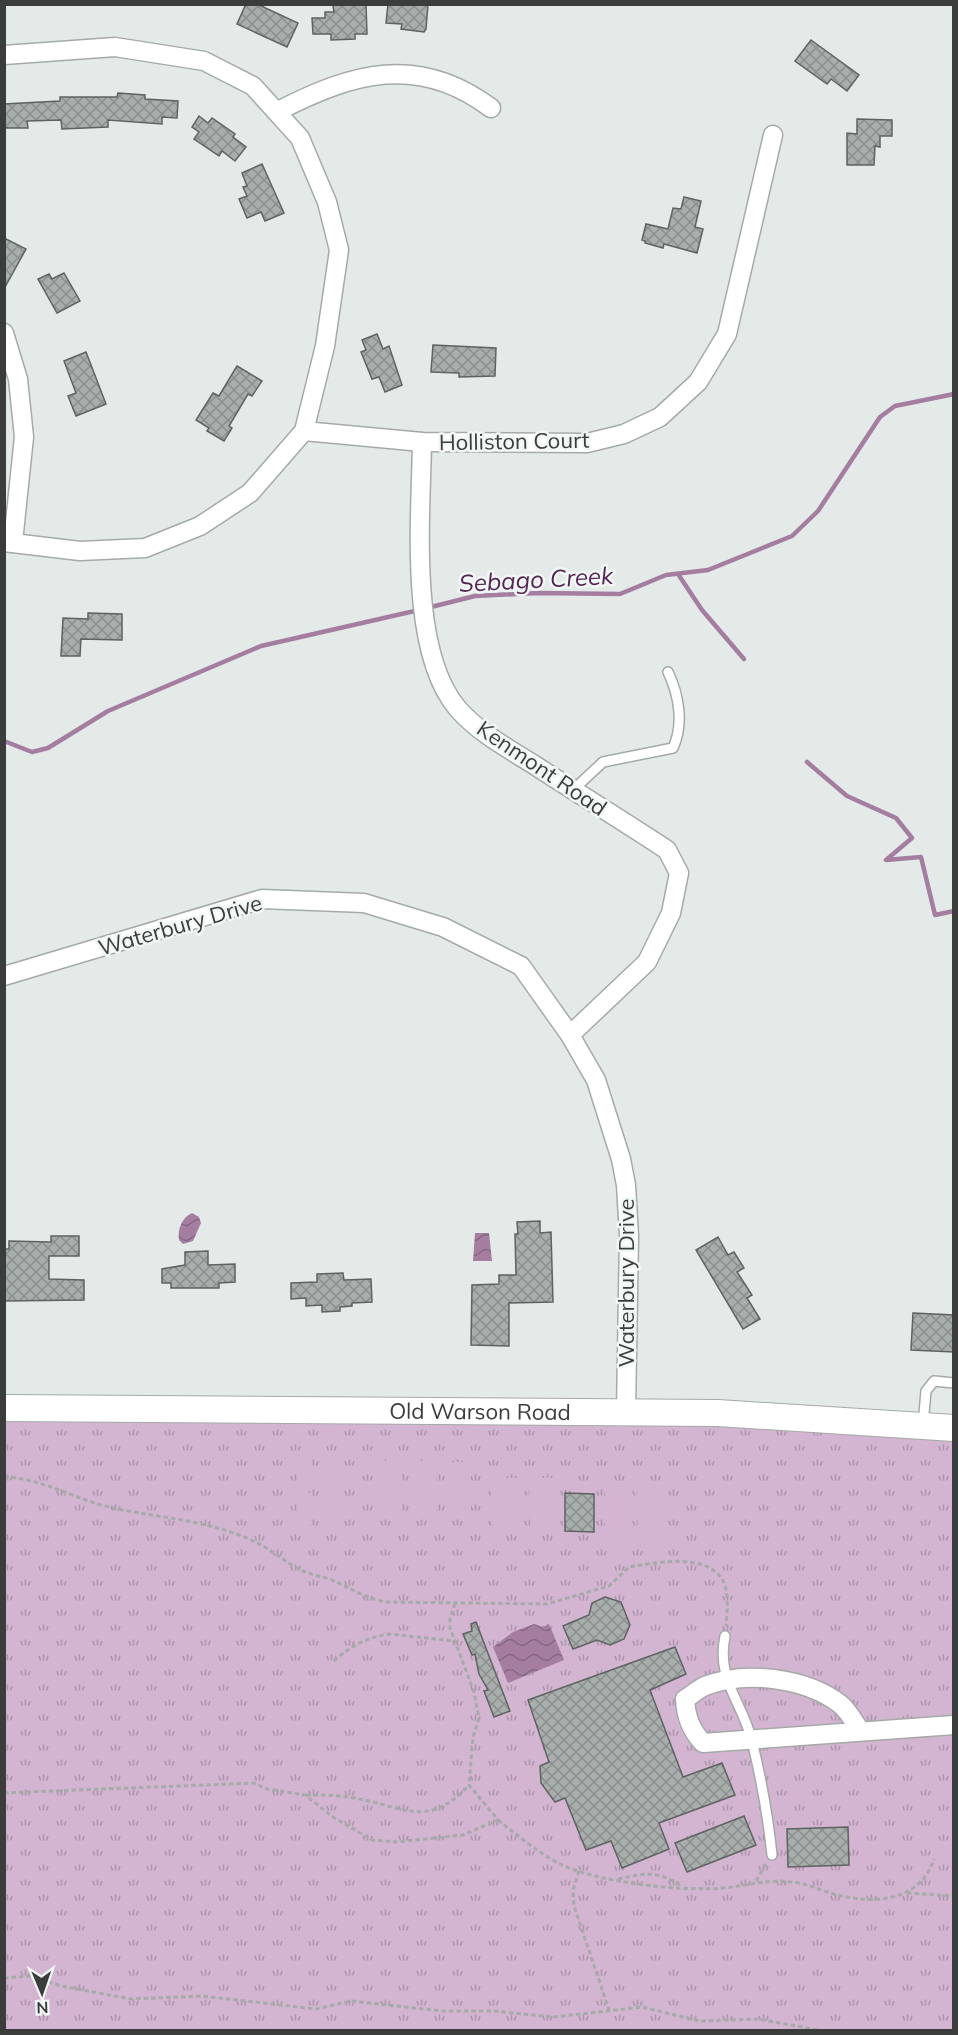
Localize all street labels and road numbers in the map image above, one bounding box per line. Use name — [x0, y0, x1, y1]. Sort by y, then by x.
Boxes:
street label: Holliston Court — [439, 426, 590, 456]
street label: Kenmont Road — [472, 714, 612, 822]
street label: Waterbury Drive — [95, 888, 265, 962]
street label: Waterbury Drive — [612, 1198, 640, 1368]
street label: Old Warson Road — [389, 1397, 571, 1426]

